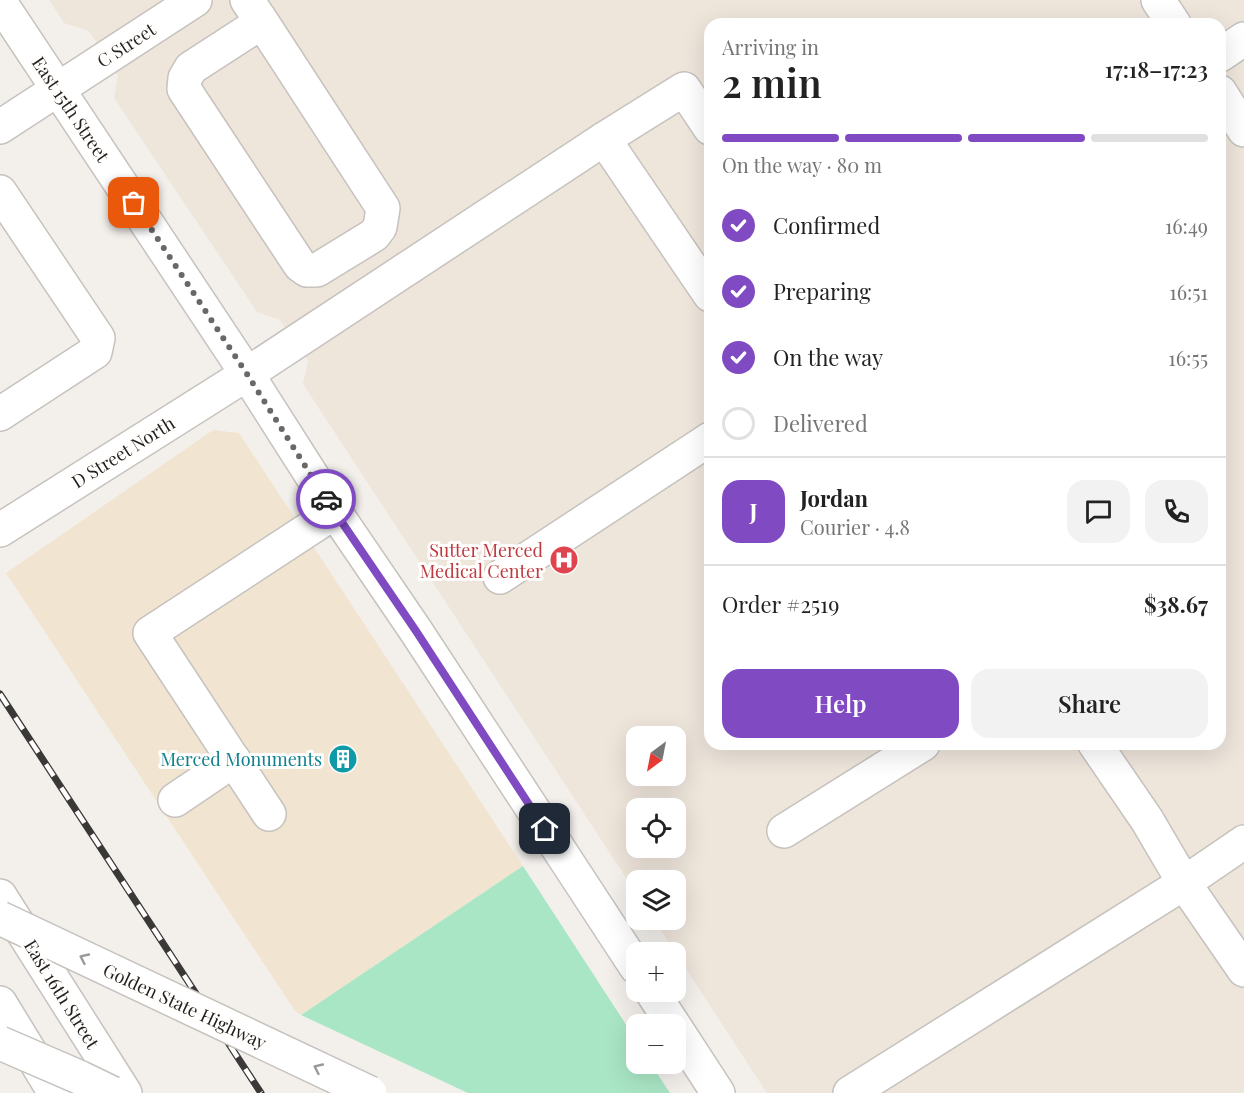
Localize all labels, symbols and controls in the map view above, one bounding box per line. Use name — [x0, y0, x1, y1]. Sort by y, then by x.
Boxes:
street label: C Street — [92, 17, 160, 73]
text: Arriving in — [722, 33, 819, 60]
street label: East 15th Street — [27, 52, 115, 167]
text: 17:18–17:23 — [1105, 54, 1208, 84]
text: 2 min — [722, 56, 822, 108]
text: On the way · 80 m — [722, 151, 882, 178]
pin — [108, 177, 159, 228]
icon: bag — [117, 186, 150, 219]
icon: check — [722, 209, 755, 242]
text: Confirmed — [773, 210, 880, 240]
text: 16:49 — [1165, 212, 1208, 239]
icon: check — [722, 275, 755, 308]
text: Preparing — [773, 276, 871, 306]
text: 16:51 — [1169, 278, 1208, 305]
icon: check — [722, 341, 755, 374]
text: On the way — [773, 342, 883, 372]
text: 16:55 — [1168, 344, 1208, 371]
text: Delivered — [773, 408, 868, 438]
street label: D Street North — [67, 411, 179, 493]
courier — [296, 469, 356, 529]
button: chat — [1067, 480, 1130, 543]
button: phone — [1145, 480, 1208, 543]
icon: car — [310, 483, 343, 516]
text: Jordan — [800, 483, 868, 513]
text: J — [749, 496, 758, 526]
text: Courier · 4.8 — [800, 513, 910, 540]
place label: Sutter Merced Medical Center — [420, 538, 544, 583]
hospital icon: Sutter Merced Medical Center — [548, 544, 580, 576]
text: Order #2519 — [722, 589, 839, 619]
text: $38.67 — [1144, 589, 1208, 619]
button: Help — [722, 669, 959, 738]
button: Share — [971, 669, 1208, 738]
north arrow — [626, 726, 686, 786]
map controls — [626, 726, 686, 1074]
building icon: Merced Monuments — [327, 743, 359, 775]
place label: Merced Monuments — [160, 747, 322, 771]
button: locate — [626, 798, 686, 858]
pin — [519, 803, 570, 854]
icon: home — [528, 812, 561, 845]
button: layers — [626, 870, 686, 930]
street label: East 16th Street — [19, 935, 105, 1054]
button: + — [626, 942, 686, 1002]
one-way arrow — [80, 954, 91, 966]
street label: Golden State Highway — [99, 958, 271, 1054]
button: − — [626, 1014, 686, 1074]
one-way arrow — [313, 1064, 324, 1076]

